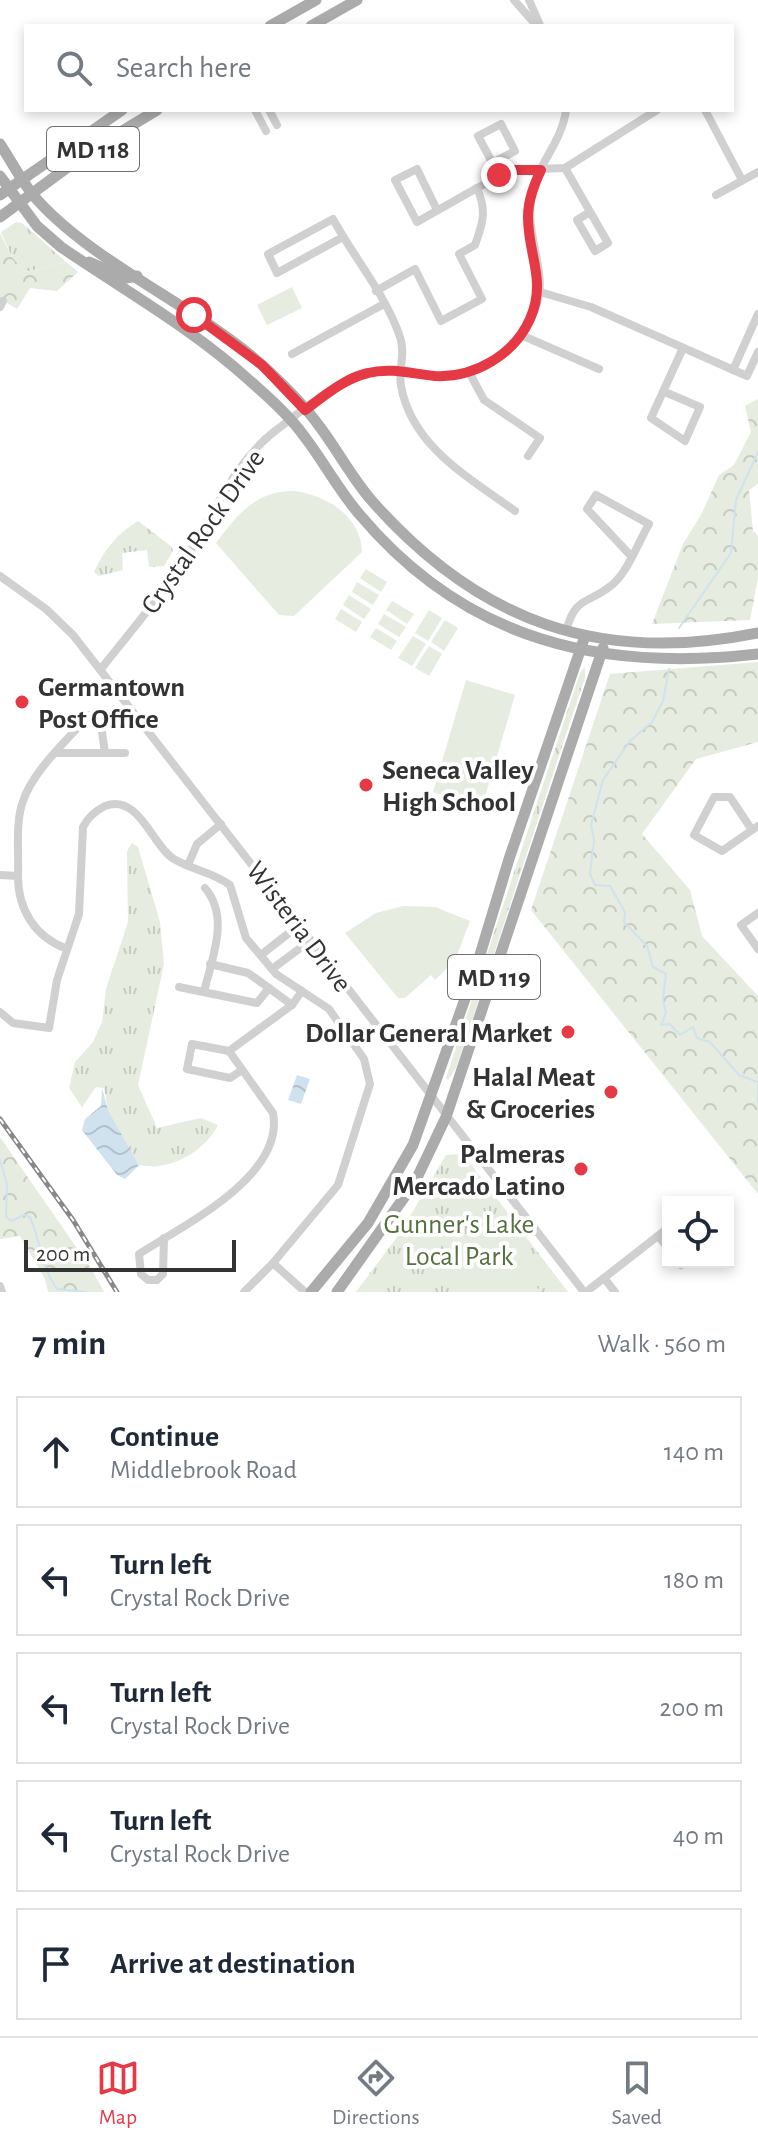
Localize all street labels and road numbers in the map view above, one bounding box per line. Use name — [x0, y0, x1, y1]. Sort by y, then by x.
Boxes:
road number: MD 118 — [47, 127, 139, 171]
street label: Crystal Rock Drive — [137, 445, 271, 620]
street label: Wisteria Drive — [241, 857, 356, 998]
road number: MD 119 — [448, 955, 540, 999]

